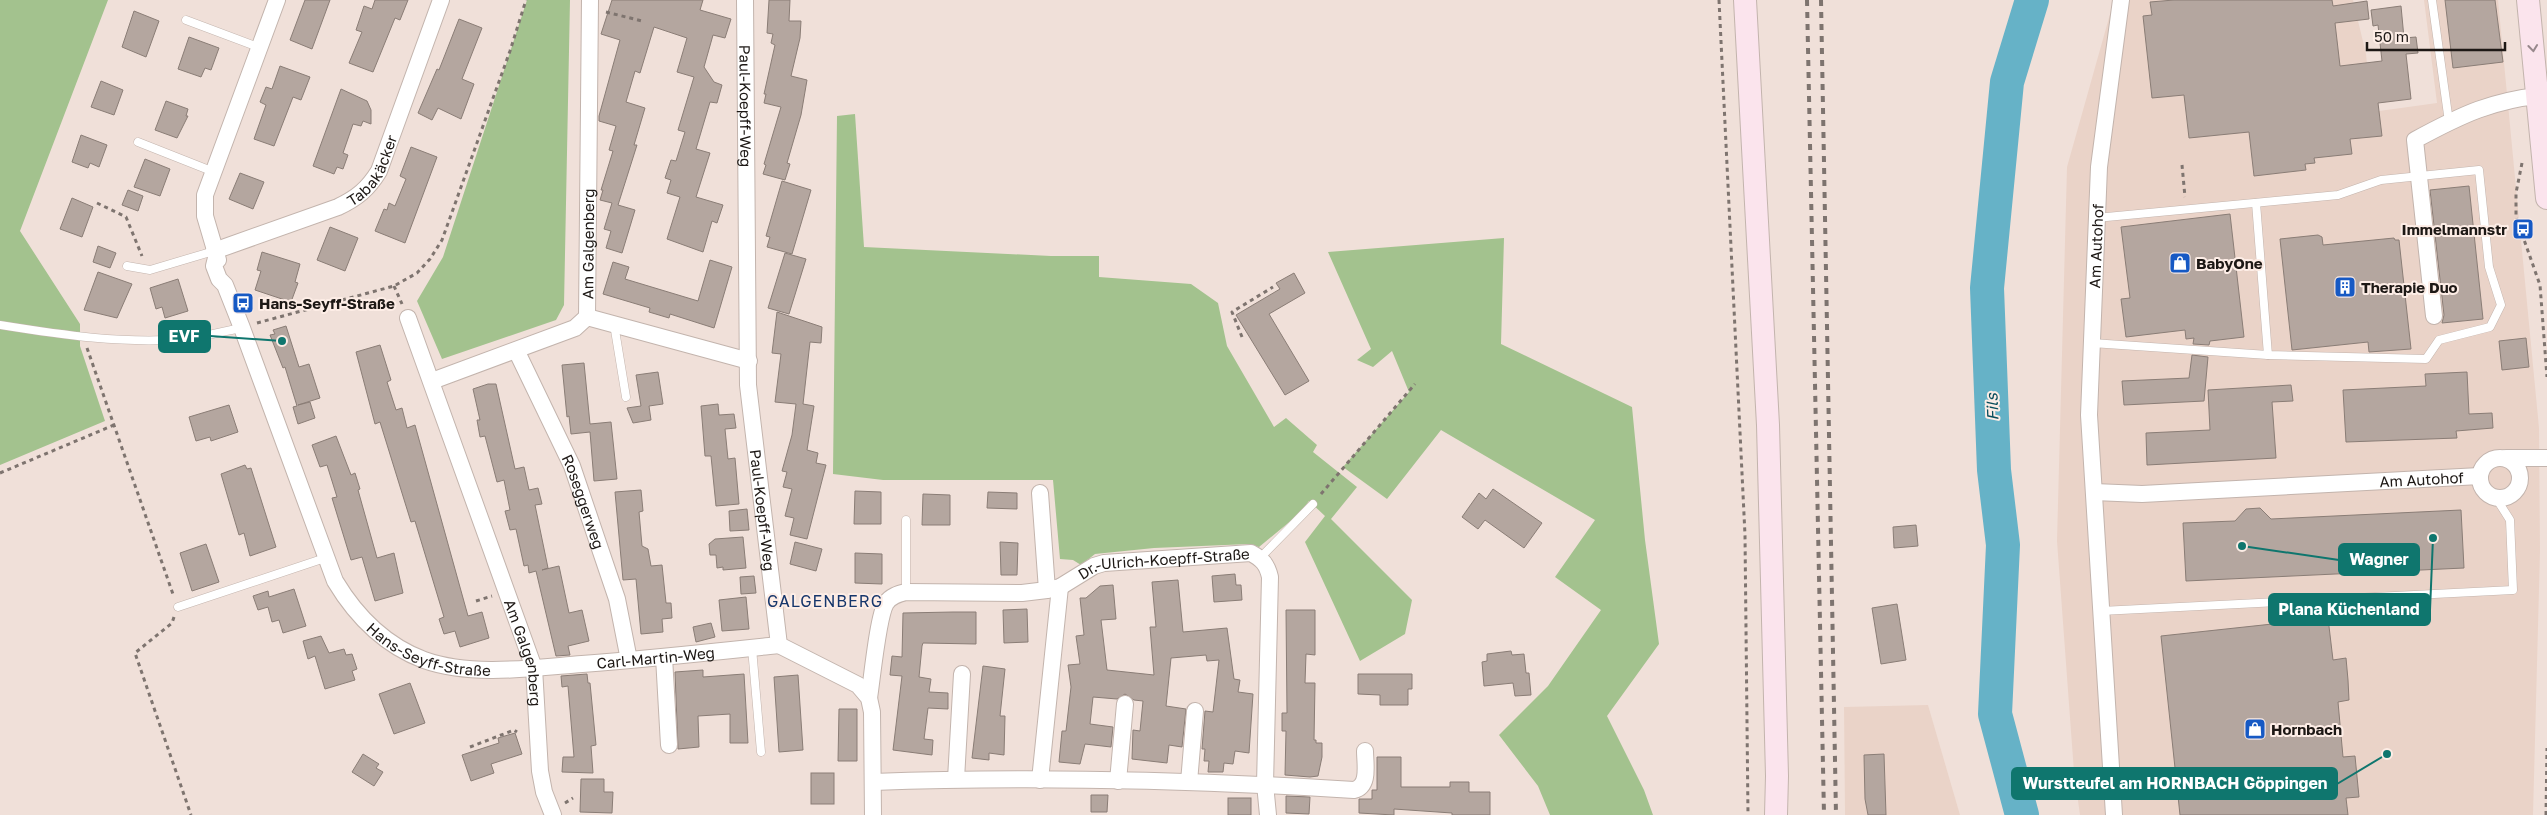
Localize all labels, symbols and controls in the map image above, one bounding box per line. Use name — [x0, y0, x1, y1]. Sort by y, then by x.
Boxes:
scale bar — [2367, 20, 2504, 52]
text: 50 m — [2374, 27, 2409, 45]
one-way arrow — [2527, 44, 2538, 52]
street label: Paul-Koepff-Weg — [736, 45, 755, 167]
street label: Tabakäcker — [343, 132, 400, 209]
street label: Am Galgenberg — [578, 188, 597, 299]
street label: Am Autohof — [2085, 203, 2107, 289]
bus stop icon: Immelmannstr — [2511, 217, 2535, 241]
place label: Immelmannstr — [2402, 220, 2507, 238]
shop icon: BabyOne — [2168, 251, 2192, 275]
place label: BabyOne — [2196, 254, 2263, 272]
building icon: Therapie Duo — [2333, 275, 2357, 299]
place label: Therapie Duo — [2361, 278, 2458, 296]
bus stop icon: Hans-Seyff-Straße — [231, 291, 255, 315]
place label: Hans-Seyff-Straße — [259, 294, 395, 312]
callout: EVF — [159, 321, 210, 352]
text: EVF — [168, 326, 200, 346]
water label: Fils — [1981, 391, 2002, 421]
street label: Paul-Koepff-Weg — [747, 448, 779, 572]
street label: Roseggerweg — [559, 451, 608, 551]
street label: Am Autohof — [2379, 468, 2465, 490]
street label: Dr.-Ulrich-Koepff-Straße — [1074, 544, 1251, 583]
callout: Wagner — [2339, 544, 2419, 575]
text: Wagner — [2349, 549, 2409, 569]
district label: GALGENBERG — [767, 591, 883, 611]
callout: Plana Küchenland — [2269, 594, 2430, 625]
street label: Am Galgenberg — [501, 597, 545, 707]
text: Plana Küchenland — [2278, 599, 2420, 619]
street label: Hans-Seyff-Straße — [363, 619, 491, 679]
street label: Carl-Martin-Weg — [596, 643, 716, 672]
shop icon: Hornbach — [2243, 717, 2267, 741]
place label: Hornbach — [2271, 720, 2342, 738]
callout: Wurstteufel am HORNBACH Göppingen — [2012, 768, 2337, 799]
text: Wurstteufel am HORNBACH Göppingen — [2022, 773, 2328, 793]

